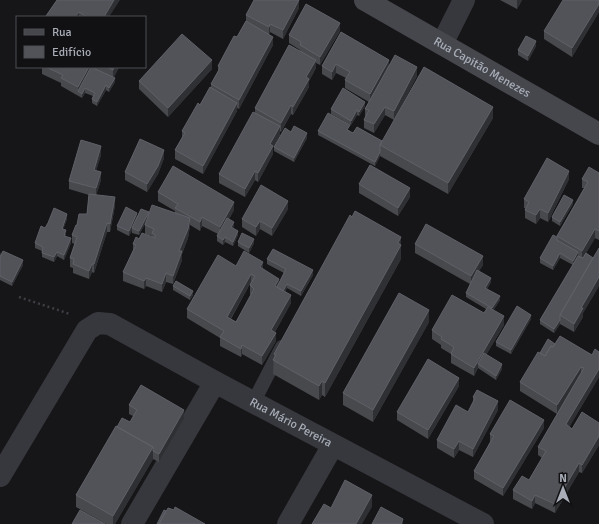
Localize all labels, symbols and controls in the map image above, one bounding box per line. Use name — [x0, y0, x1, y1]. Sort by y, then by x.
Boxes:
legend — [16, 16, 146, 68]
text: Rua — [52, 25, 72, 40]
street label: Rua Capitão Menezes — [431, 33, 533, 101]
text: Edifício — [52, 45, 91, 60]
street label: Rua Mário Pereira — [247, 394, 335, 450]
north arrow — [543, 468, 583, 508]
text: N — [559, 472, 567, 485]

